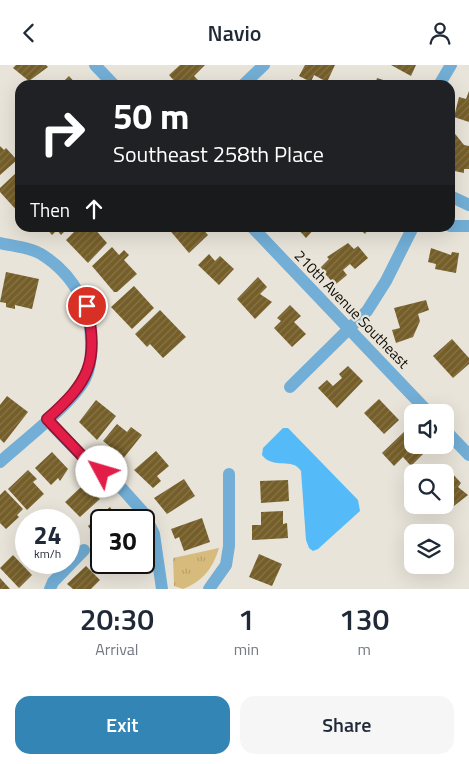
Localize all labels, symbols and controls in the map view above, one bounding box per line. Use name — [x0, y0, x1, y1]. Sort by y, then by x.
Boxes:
text: Navio — [208, 16, 261, 50]
icon: back — [15, 19, 43, 47]
icon: person — [426, 19, 454, 47]
text: 50 m — [113, 89, 189, 143]
icon: right — [30, 100, 95, 165]
text: Southeast 258th Place — [113, 137, 324, 171]
text: Then — [30, 195, 70, 224]
icon: ahead — [80, 195, 108, 223]
street label: 210th Avenue Southeast — [289, 245, 415, 374]
pin — [66, 285, 108, 327]
icon: arrive — [73, 292, 101, 320]
map controls — [404, 404, 454, 574]
button: sound — [404, 404, 454, 454]
position arrow — [75, 445, 127, 497]
button: search — [404, 464, 454, 514]
speed limit sign: 30 — [90, 509, 155, 574]
text: 24 — [33, 516, 62, 554]
button: layers — [404, 524, 454, 574]
text: km/h — [34, 544, 61, 563]
text: 20:30 — [80, 596, 154, 642]
text: 1 — [238, 596, 255, 642]
text: 130 — [339, 596, 389, 642]
text: Arrival — [95, 637, 139, 661]
text: min — [234, 637, 259, 661]
text: m — [357, 637, 371, 661]
button: Exit — [15, 696, 230, 754]
button: Share — [240, 696, 454, 754]

